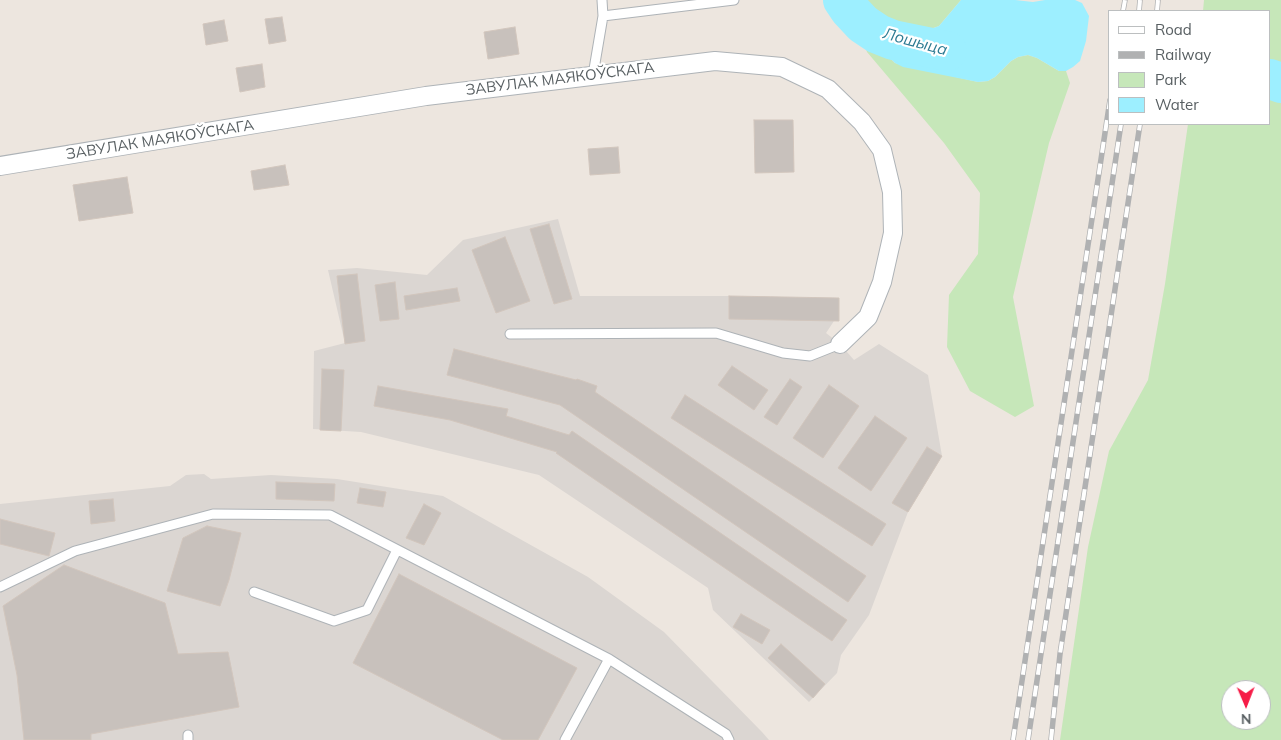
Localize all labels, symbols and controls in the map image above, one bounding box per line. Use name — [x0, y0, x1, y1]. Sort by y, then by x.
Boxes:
legend — [1108, 10, 1271, 125]
text: Road — [1155, 20, 1192, 39]
water label: Лошыца — [881, 24, 949, 60]
text: Railway — [1155, 45, 1211, 64]
street label: ЗАВУЛАК МАЯКОЎСКАГА — [464, 58, 656, 100]
text: Park — [1155, 70, 1187, 89]
text: Water — [1155, 95, 1199, 114]
street label: ЗАВУЛАК МАЯКОЎСКАГА — [65, 116, 255, 164]
north arrow — [1221, 680, 1271, 730]
text: N — [1241, 710, 1252, 728]

